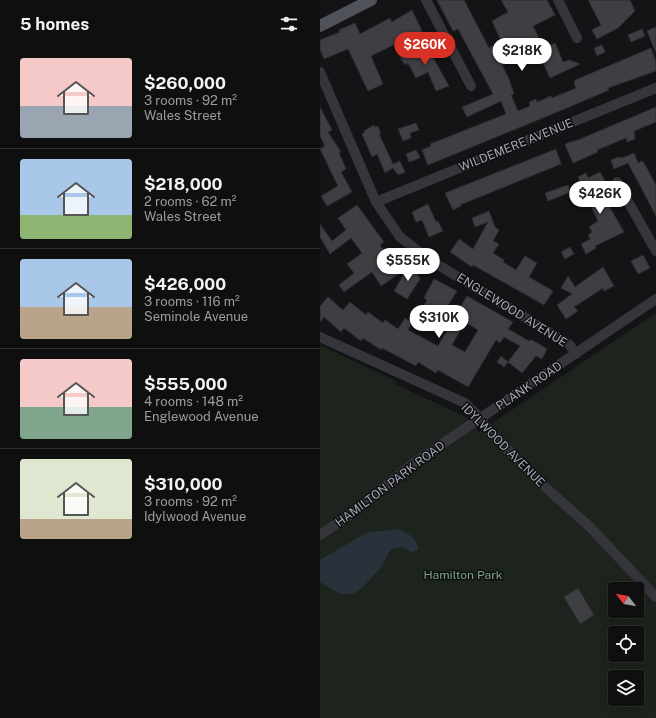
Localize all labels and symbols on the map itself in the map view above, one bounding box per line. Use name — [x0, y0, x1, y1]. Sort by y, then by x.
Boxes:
pin: $260K — [397, 32, 453, 66]
pin: $218K — [494, 38, 550, 72]
street label: WILDEMERE AVENUE — [457, 116, 575, 174]
pin: $426K — [572, 181, 628, 215]
pin: $555K — [380, 248, 436, 282]
street label: ENGLEWOOD AVENUE — [454, 270, 570, 350]
pin: $310K — [411, 305, 467, 339]
street label: PLANK ROAD — [493, 359, 565, 413]
street label: IDYLWOOD AVENUE — [458, 400, 548, 490]
street label: HAMILTON PARK ROAD — [333, 438, 447, 530]
park label: Hamilton Park — [423, 568, 503, 582]
north arrow — [608, 582, 644, 618]

